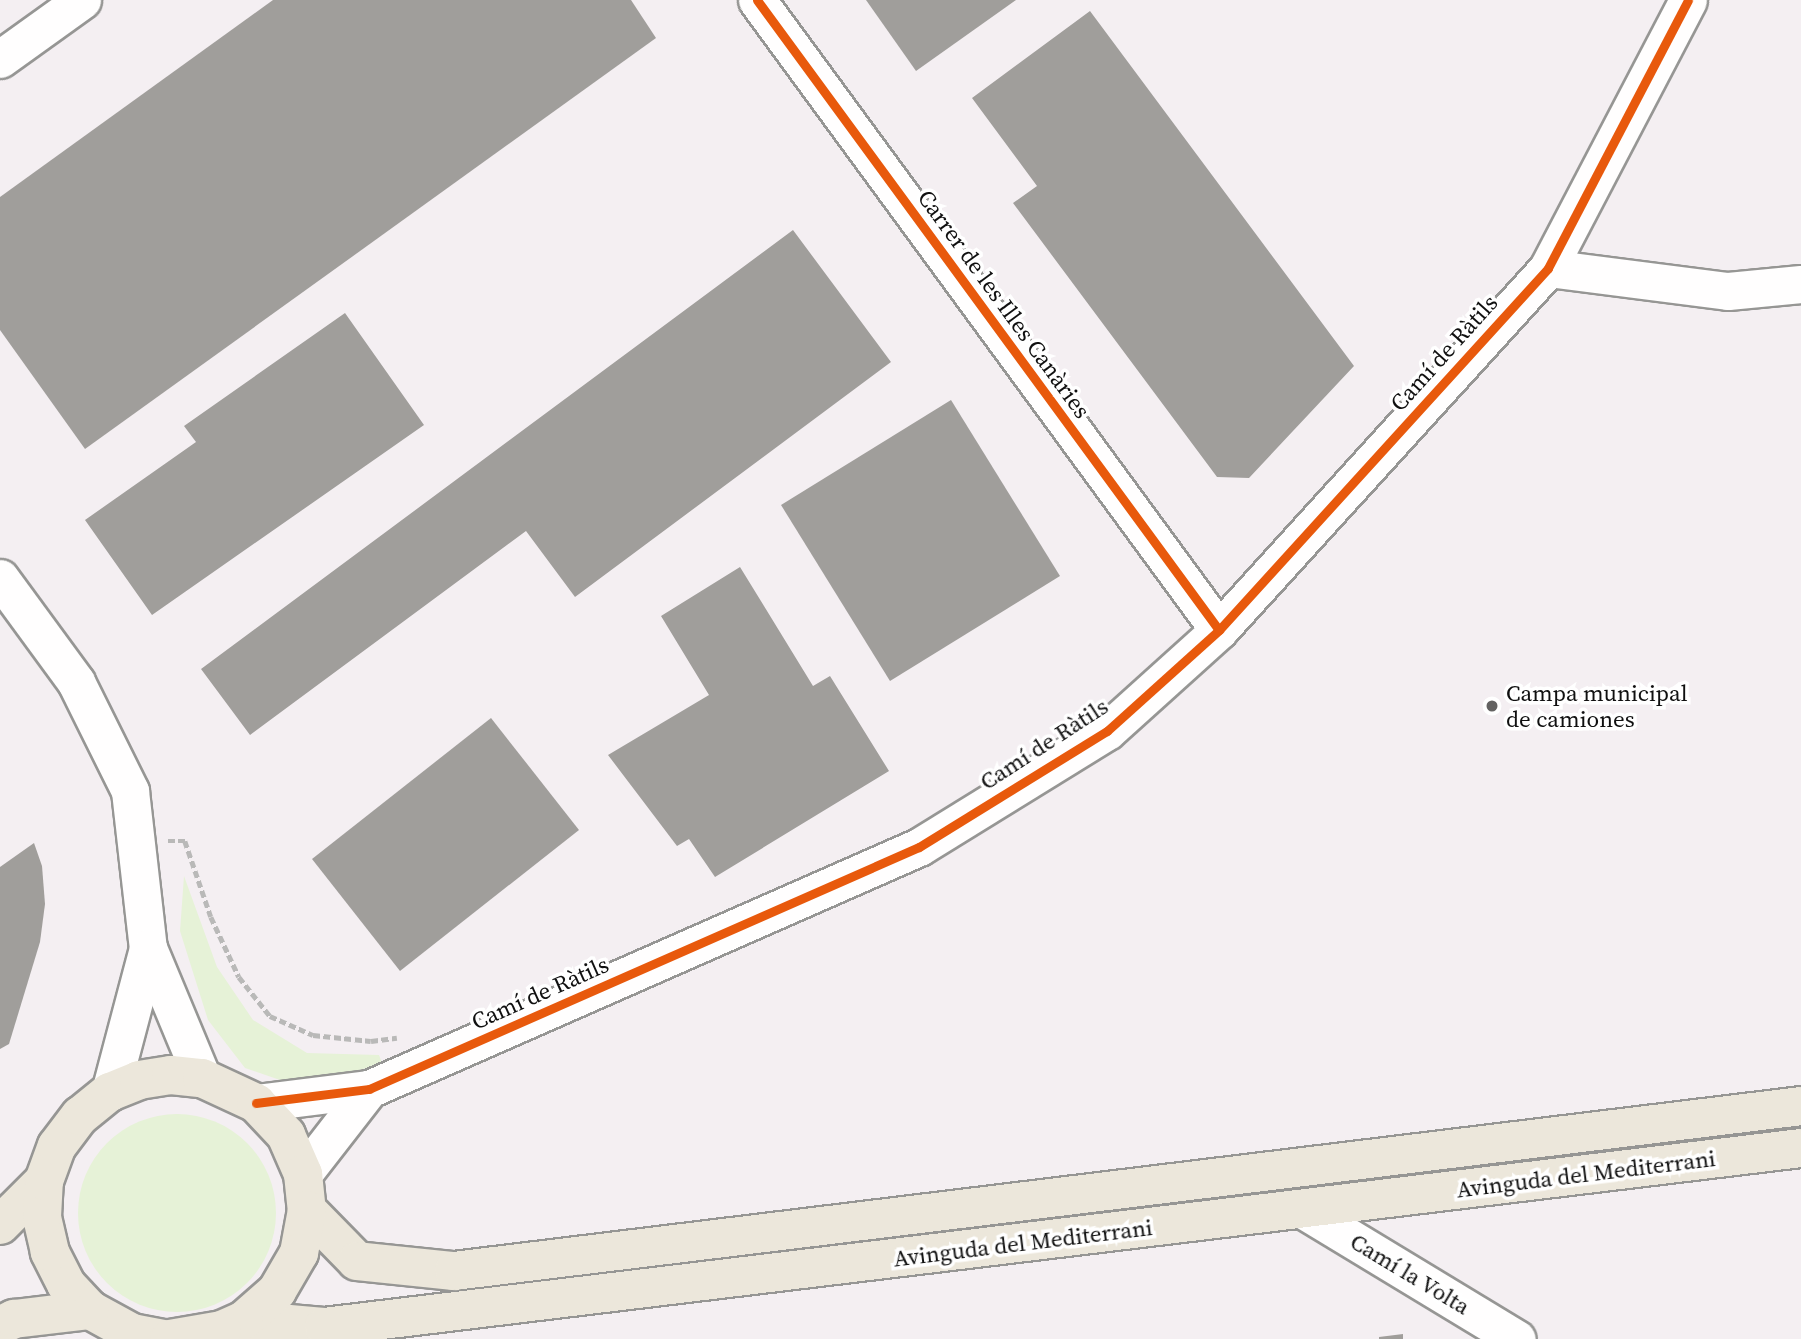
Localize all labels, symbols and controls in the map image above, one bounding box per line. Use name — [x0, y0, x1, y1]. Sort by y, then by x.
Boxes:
street label: Carrer de les Illes Canàries — [912, 184, 1096, 424]
street label: Camí de Ràtils — [1385, 289, 1503, 417]
place label: Campa municipal de camiones — [1506, 679, 1688, 733]
street label: Camí de Ràtils — [975, 692, 1113, 796]
marker: Campa municipal de camiones — [1484, 698, 1500, 714]
street label: Camí de Ràtils — [467, 950, 613, 1036]
street label: Avinguda del Mediterrani — [1455, 1144, 1717, 1204]
street label: Avinguda del Mediterrani — [892, 1213, 1154, 1273]
street label: Camí la Volta — [1345, 1227, 1475, 1321]

